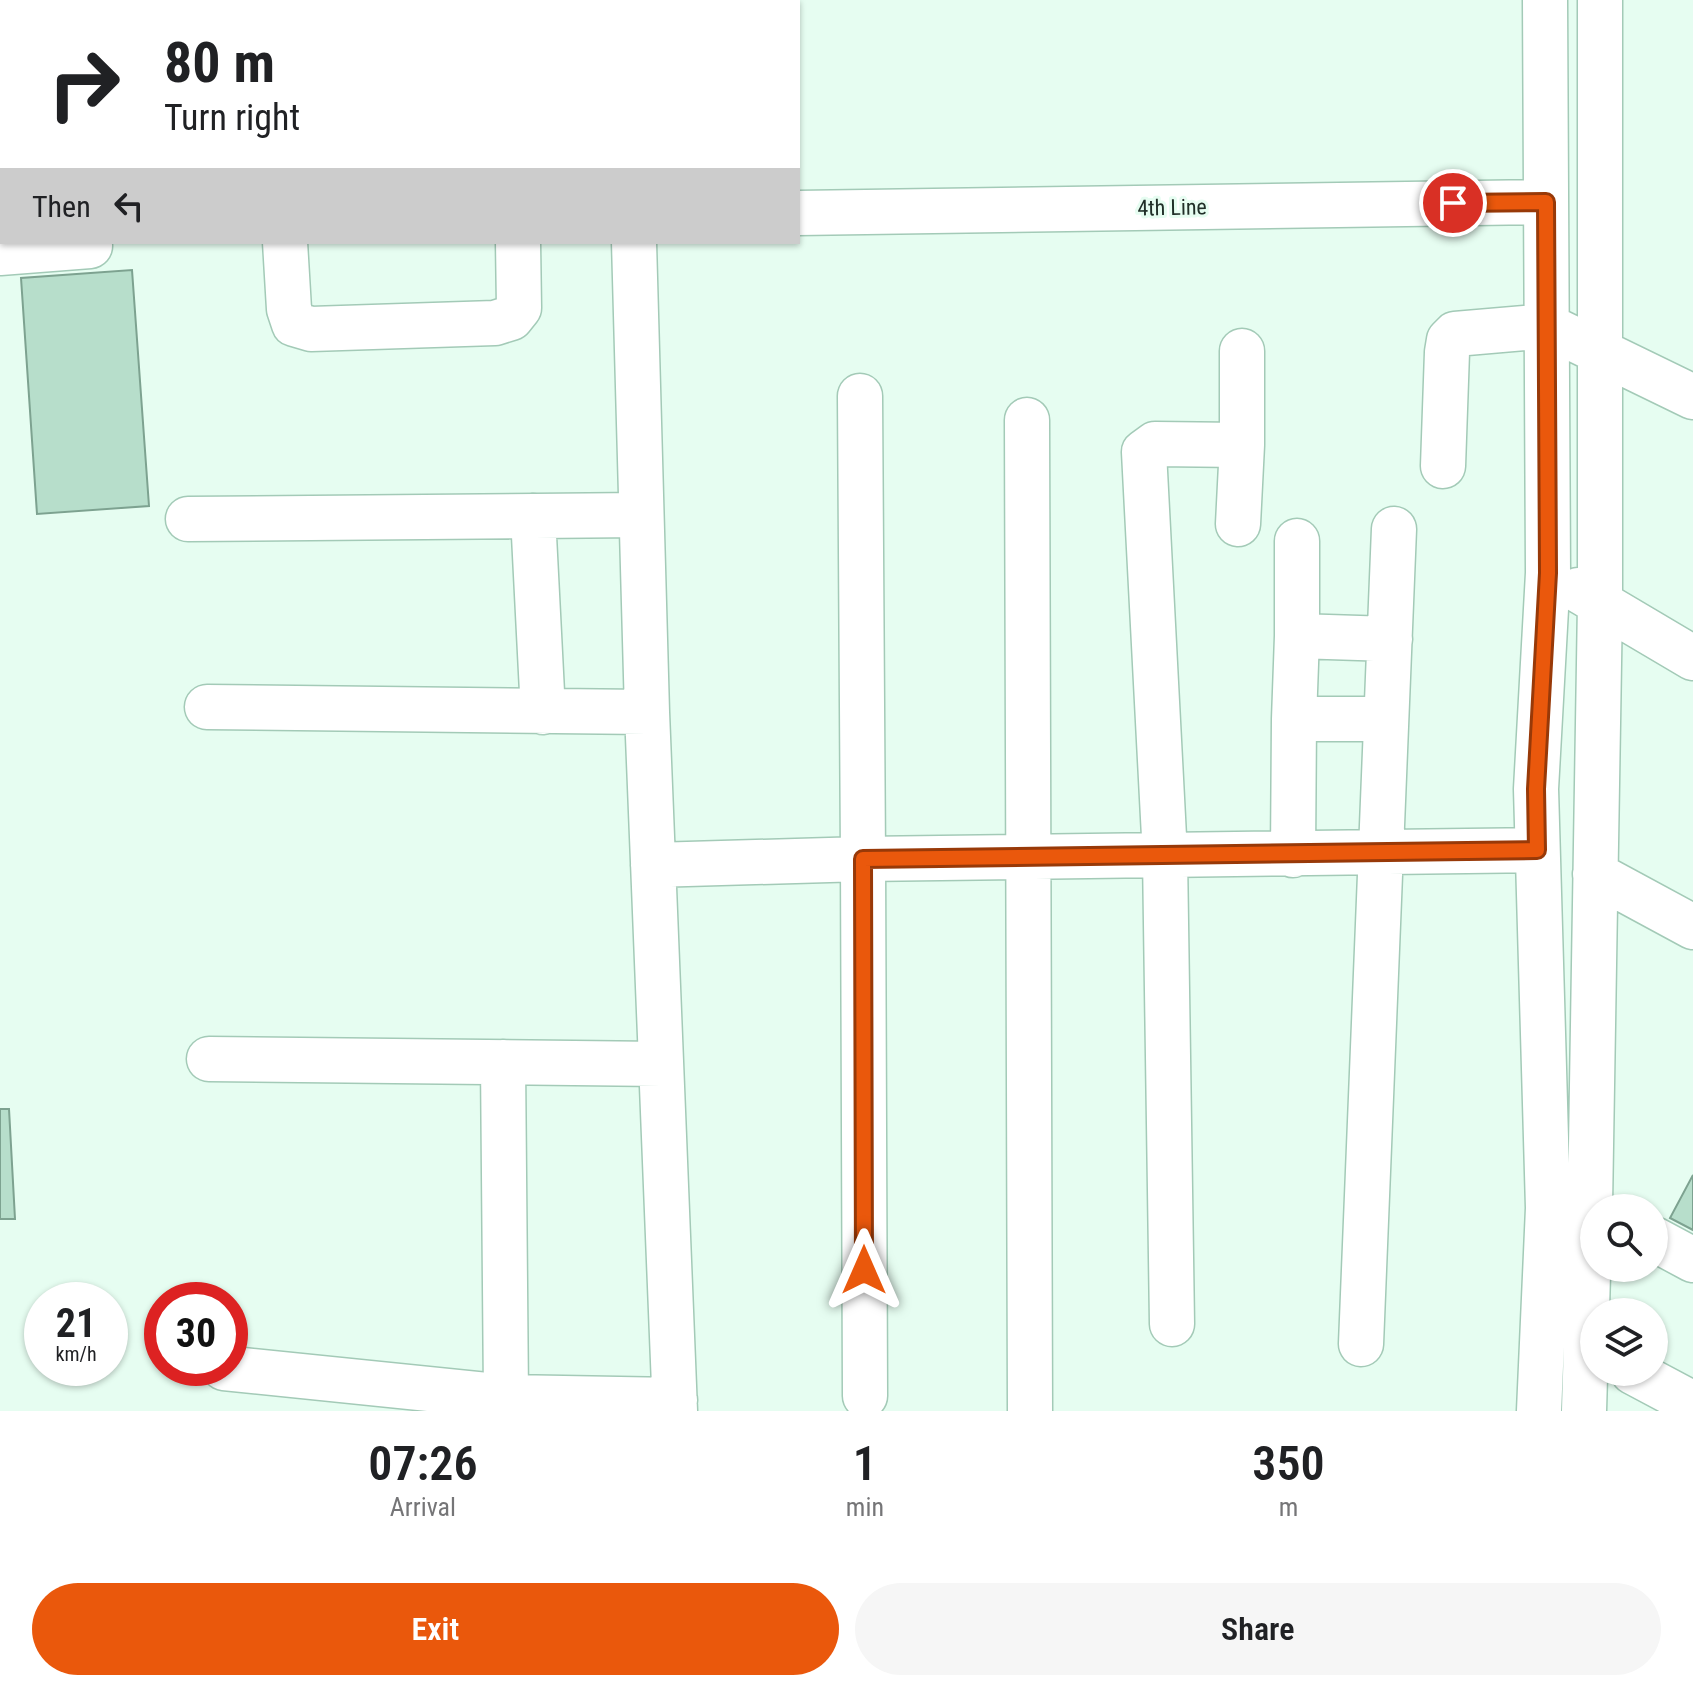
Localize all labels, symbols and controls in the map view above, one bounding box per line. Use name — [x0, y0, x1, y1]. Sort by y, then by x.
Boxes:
text: 80 m — [164, 30, 275, 96]
icon: right — [32, 32, 136, 136]
text: Turn right — [164, 97, 300, 139]
pin — [1419, 169, 1487, 237]
icon: arrive — [1431, 181, 1475, 225]
icon: left — [107, 184, 151, 228]
text: Then — [32, 189, 91, 224]
street label: 4th Line — [1137, 194, 1207, 221]
map controls — [1580, 1194, 1668, 1386]
button: search — [1580, 1194, 1668, 1282]
position arrow — [822, 1228, 906, 1312]
speed limit sign: 30 — [144, 1282, 248, 1386]
button: layers — [1580, 1298, 1668, 1386]
text: 21 — [56, 1300, 96, 1347]
text: km/h — [55, 1342, 97, 1366]
text: 07:26 — [368, 1435, 478, 1492]
text: 1 — [853, 1435, 877, 1492]
text: 350 — [1252, 1435, 1325, 1492]
text: Arrival — [390, 1492, 456, 1522]
text: min — [846, 1492, 884, 1522]
text: m — [1279, 1492, 1298, 1522]
button: Exit — [32, 1583, 839, 1675]
button: Share — [855, 1583, 1661, 1675]

